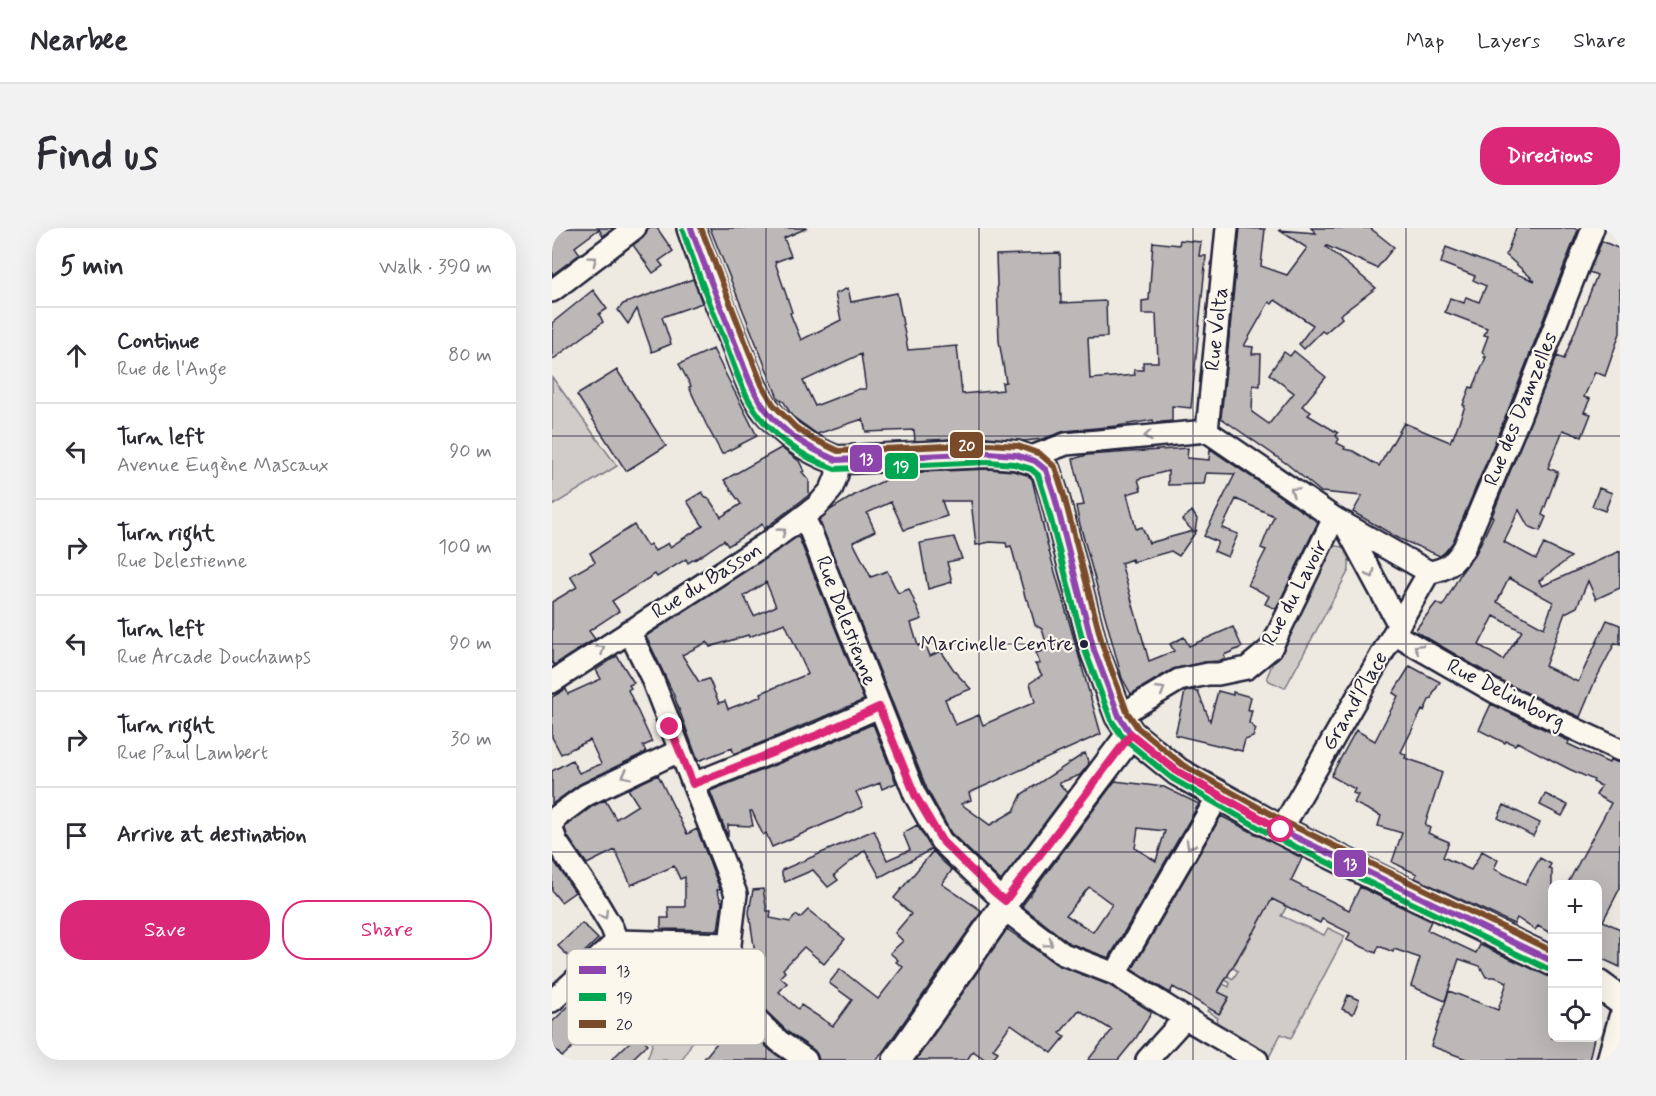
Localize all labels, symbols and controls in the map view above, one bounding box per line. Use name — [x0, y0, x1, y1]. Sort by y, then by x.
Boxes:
text: Nearbee — [30, 23, 128, 60]
text: Map — [1406, 27, 1444, 55]
text: Layers — [1477, 27, 1540, 55]
text: Share — [1573, 27, 1626, 55]
button: Directions — [1480, 127, 1620, 185]
text: Find us — [36, 129, 158, 184]
text: 5 min — [60, 250, 124, 284]
text: Walk · 390 m — [379, 254, 492, 281]
one-way arrow — [587, 256, 598, 267]
street label: Rue Volta — [1199, 286, 1235, 372]
text: Continue — [117, 328, 199, 356]
street label: Rue des Damzelles — [1477, 328, 1565, 490]
icon: ahead — [60, 339, 93, 372]
text: 80 m — [448, 342, 492, 369]
text: Rue de l'Ange — [117, 356, 227, 383]
text: Turn left — [117, 424, 205, 452]
one-way arrow — [1144, 429, 1153, 442]
line badge: 20 — [949, 431, 984, 459]
icon: left — [60, 435, 93, 468]
text: 20 — [959, 436, 976, 457]
text: 90 m — [449, 438, 492, 465]
line badge: 13 — [849, 444, 883, 473]
text: 13 — [859, 449, 873, 470]
text: Avenue Eugène Mascaux — [117, 452, 329, 479]
line badge: 19 — [884, 452, 919, 480]
text: 19 — [893, 457, 909, 478]
one-way arrow — [1290, 487, 1301, 498]
text: Turn right — [117, 520, 215, 548]
one-way arrow — [776, 529, 787, 540]
icon: right — [60, 531, 93, 564]
text: 100 m — [438, 534, 492, 561]
street label: Rue du Lavoir — [1255, 535, 1335, 651]
street label: Rue du Basson — [646, 536, 768, 626]
text: Rue Delestienne — [117, 548, 247, 575]
street label: Rue Delestienne — [808, 552, 884, 690]
one-way arrow — [1364, 568, 1375, 578]
text: Turn left — [117, 616, 205, 644]
icon: left — [60, 627, 93, 660]
text: 90 m — [449, 630, 492, 657]
place label: Marcinelle Centre — [920, 631, 1073, 658]
marker: Marcinelle Centre — [1078, 638, 1090, 650]
text: Rue Arcade Douchamps — [117, 644, 311, 671]
one-way arrow — [1414, 644, 1424, 655]
one-way arrow — [594, 646, 605, 657]
street label: Grand'Place — [1315, 646, 1395, 756]
street label: Rue Delimborg — [1442, 652, 1570, 736]
one-way arrow — [1155, 686, 1165, 698]
text: Turn right — [117, 712, 215, 740]
route end — [656, 713, 682, 739]
icon: right — [60, 723, 93, 756]
text: 30 m — [450, 726, 492, 753]
text: Rue Paul Lambert — [117, 740, 268, 767]
one-way arrow — [622, 768, 633, 780]
route start — [1267, 816, 1293, 842]
icon: arrive — [60, 819, 93, 852]
text: Arrive at destination — [117, 821, 307, 849]
one-way arrow — [1186, 839, 1197, 850]
line badge: 13 — [1333, 849, 1367, 878]
text: 13 — [1343, 854, 1357, 875]
map controls — [1548, 880, 1602, 1042]
button: + — [1548, 880, 1602, 934]
button: Save — [60, 900, 270, 960]
button: Share — [282, 900, 492, 960]
one-way arrow — [597, 909, 608, 919]
button: − — [1548, 934, 1602, 988]
one-way arrow — [1043, 936, 1054, 947]
legend — [567, 949, 765, 1045]
text: 13 — [616, 961, 630, 982]
text: 19 — [616, 988, 633, 1009]
button: locate — [1548, 988, 1602, 1042]
text: 20 — [616, 1015, 633, 1036]

